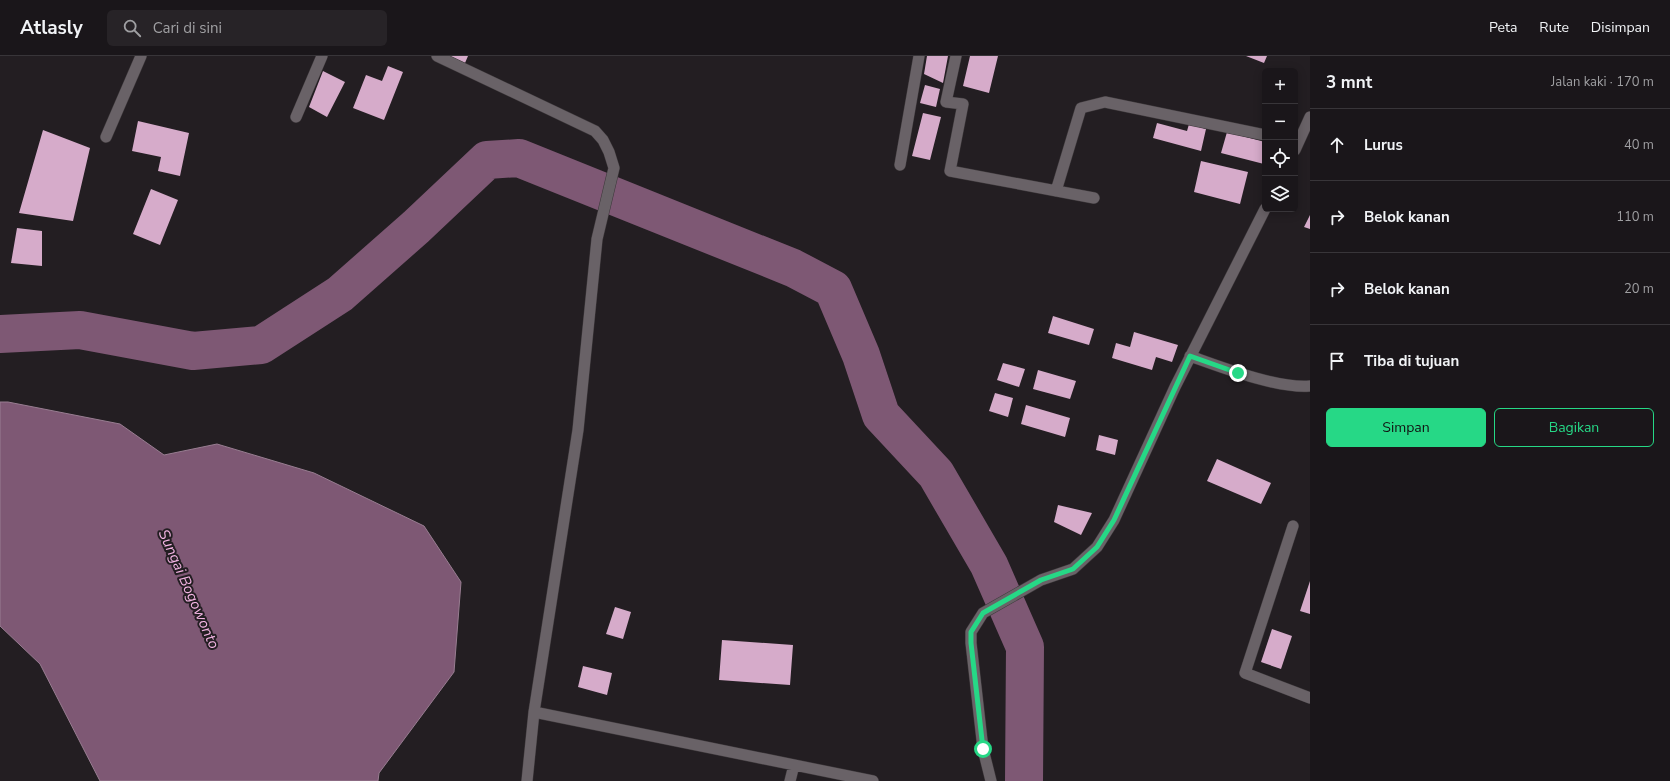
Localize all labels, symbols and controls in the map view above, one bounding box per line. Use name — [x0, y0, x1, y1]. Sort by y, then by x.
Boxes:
search box — [107, 10, 387, 46]
text: Atlasly — [20, 15, 83, 41]
icon: search — [121, 17, 143, 39]
text: Cari di sini — [153, 18, 222, 38]
text: Peta — [1489, 18, 1517, 37]
text: Rute — [1539, 18, 1569, 37]
text: Disimpan — [1591, 18, 1650, 37]
map controls — [1262, 68, 1298, 212]
button: + — [1262, 68, 1298, 104]
text: 3 mnt — [1326, 71, 1372, 94]
text: Jalan kaki · 170 m — [1551, 73, 1654, 91]
button: − — [1262, 104, 1298, 140]
icon: ahead — [1326, 134, 1348, 156]
text: Lurus — [1364, 135, 1403, 155]
text: 40 m — [1624, 136, 1654, 154]
button: locate — [1262, 140, 1298, 176]
button: layers — [1262, 176, 1298, 212]
icon: right — [1326, 206, 1348, 228]
text: Belok kanan — [1364, 207, 1450, 227]
text: 110 m — [1616, 208, 1654, 226]
icon: right — [1326, 278, 1348, 300]
text: Belok kanan — [1364, 279, 1450, 299]
text: 20 m — [1624, 280, 1654, 298]
icon: arrive — [1326, 350, 1348, 372]
text: Tiba di tujuan — [1364, 351, 1459, 371]
route end — [1229, 364, 1247, 382]
button: Simpan — [1326, 408, 1486, 447]
button: Bagikan — [1494, 408, 1654, 447]
water label: Sungai Bogowonto — [154, 526, 224, 652]
route start — [974, 740, 992, 758]

